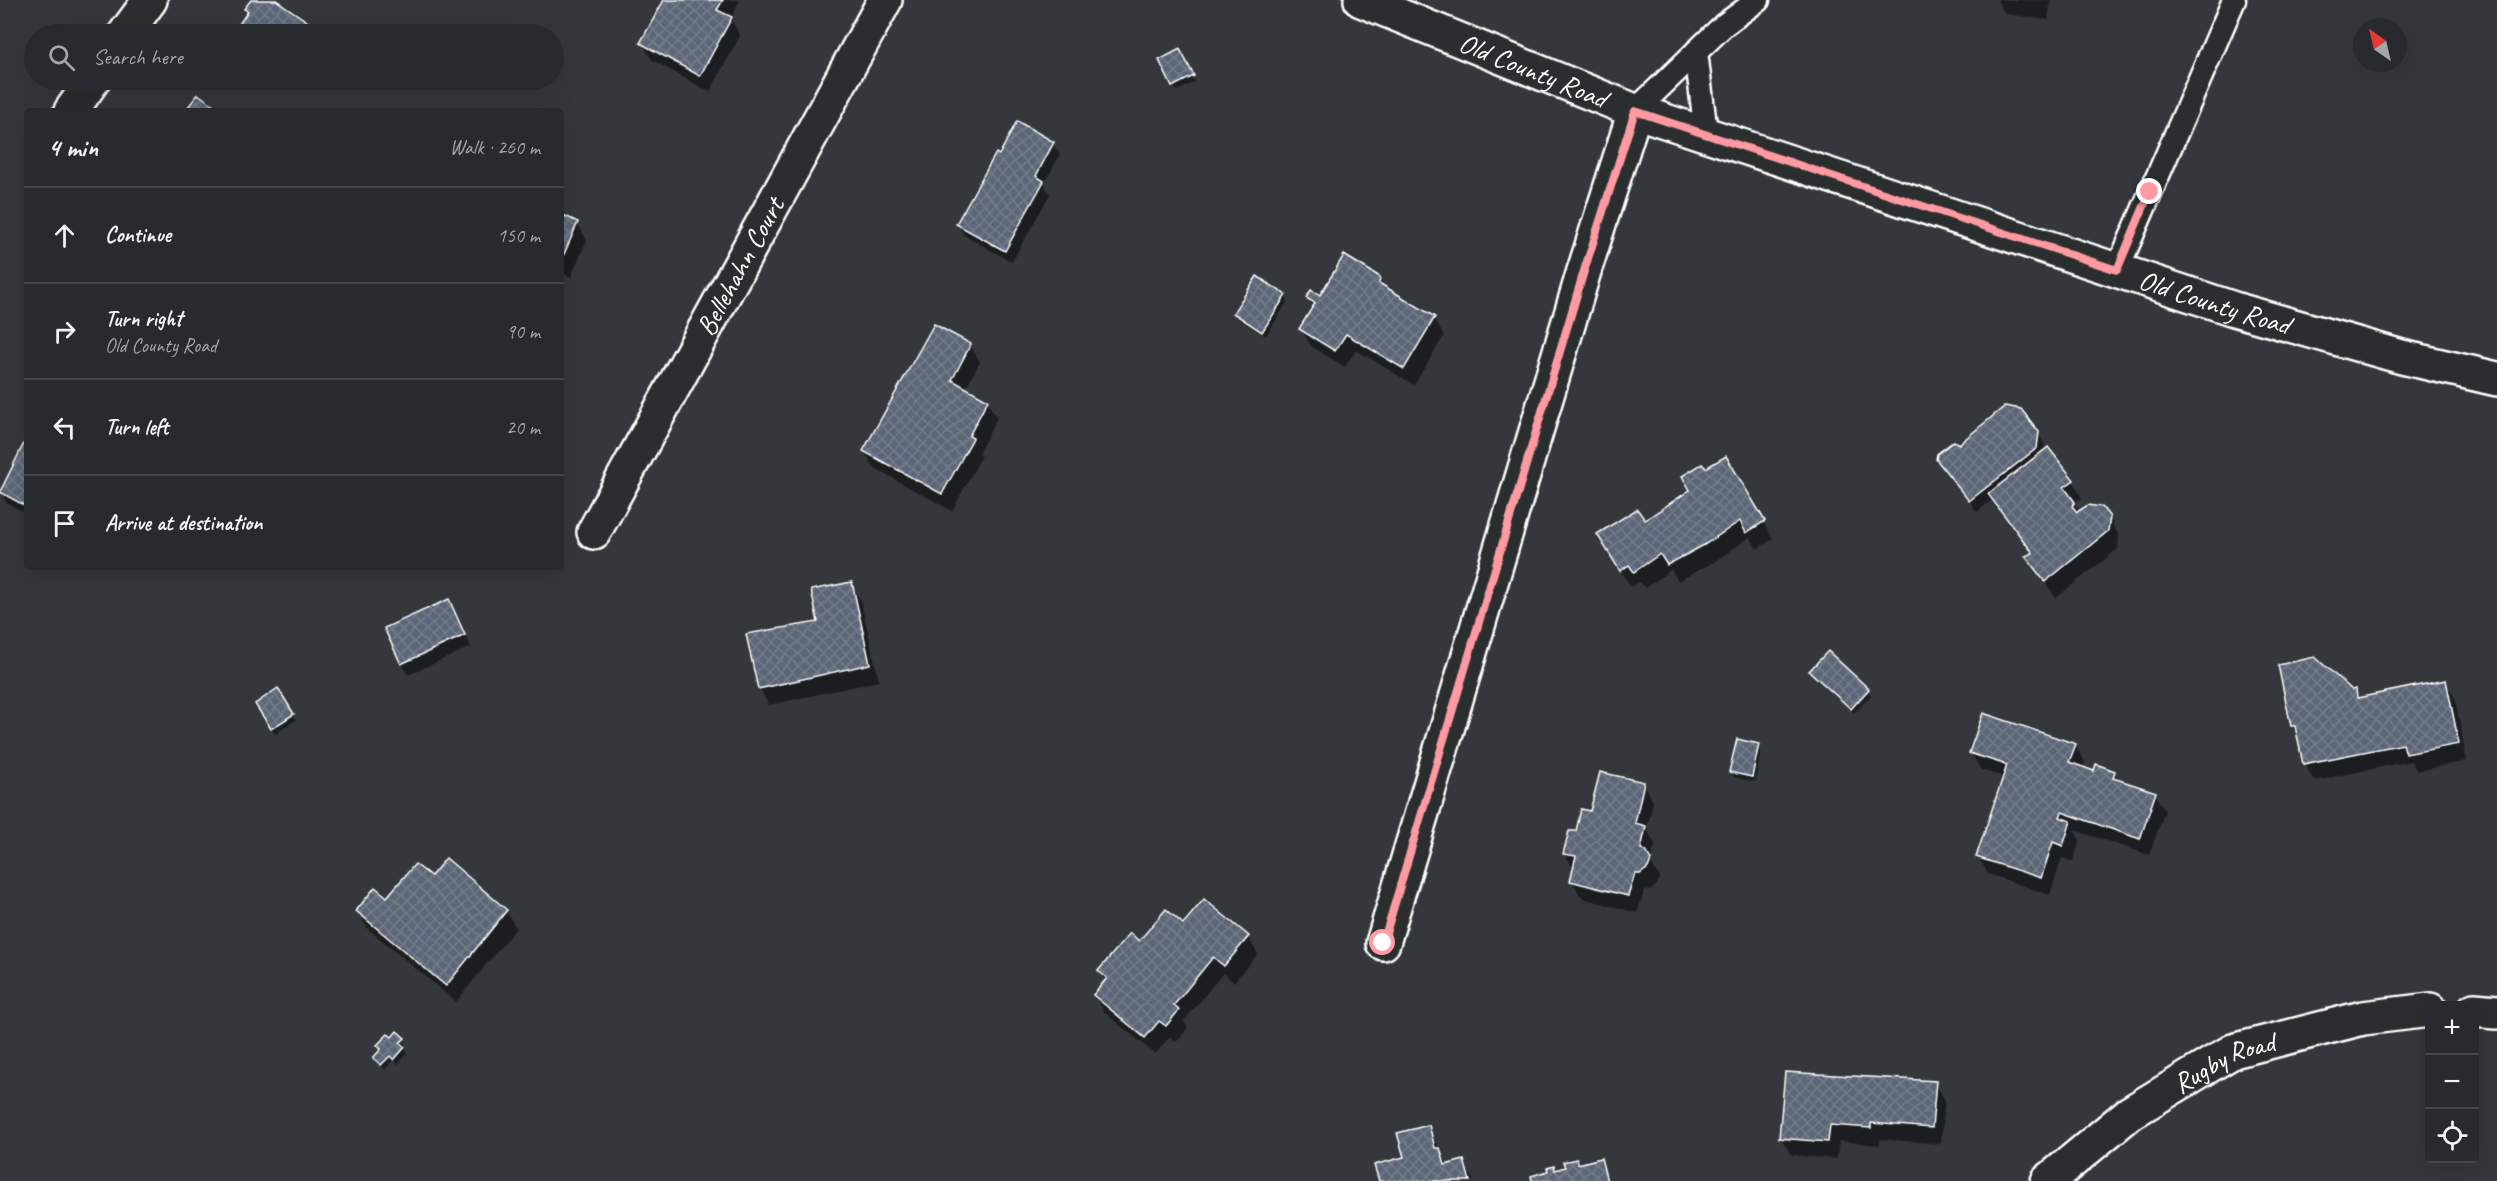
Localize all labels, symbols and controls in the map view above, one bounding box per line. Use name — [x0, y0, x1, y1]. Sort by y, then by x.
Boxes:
north arrow — [2353, 18, 2407, 72]
search box — [24, 24, 564, 90]
street label: Old County Road — [1454, 25, 1616, 117]
icon: search — [45, 41, 78, 74]
text: Search here — [93, 43, 183, 71]
text: 4 min — [48, 131, 98, 164]
text: Walk · 260 m — [450, 135, 540, 160]
route end — [2136, 178, 2162, 204]
street label: Bellehahn Court — [688, 189, 793, 341]
icon: ahead — [48, 219, 81, 252]
text: Continue — [105, 221, 171, 249]
text: 150 m — [497, 223, 540, 248]
street label: Old County Road — [2135, 262, 2298, 343]
text: Turn right — [105, 305, 182, 333]
icon: right — [48, 315, 81, 348]
text: 90 m — [506, 319, 540, 344]
text: Old County Road — [105, 333, 217, 358]
icon: left — [48, 411, 81, 444]
text: Turn left — [105, 413, 169, 441]
text: 20 m — [506, 415, 540, 440]
icon: arrive — [48, 507, 81, 540]
text: Arrive at destination — [105, 509, 262, 537]
route start — [1369, 929, 1395, 955]
map controls — [2425, 1001, 2479, 1163]
button: + — [2425, 1001, 2479, 1055]
street label: Rugby Road — [2166, 1023, 2282, 1101]
button: − — [2425, 1055, 2479, 1109]
button: locate — [2425, 1109, 2479, 1163]

